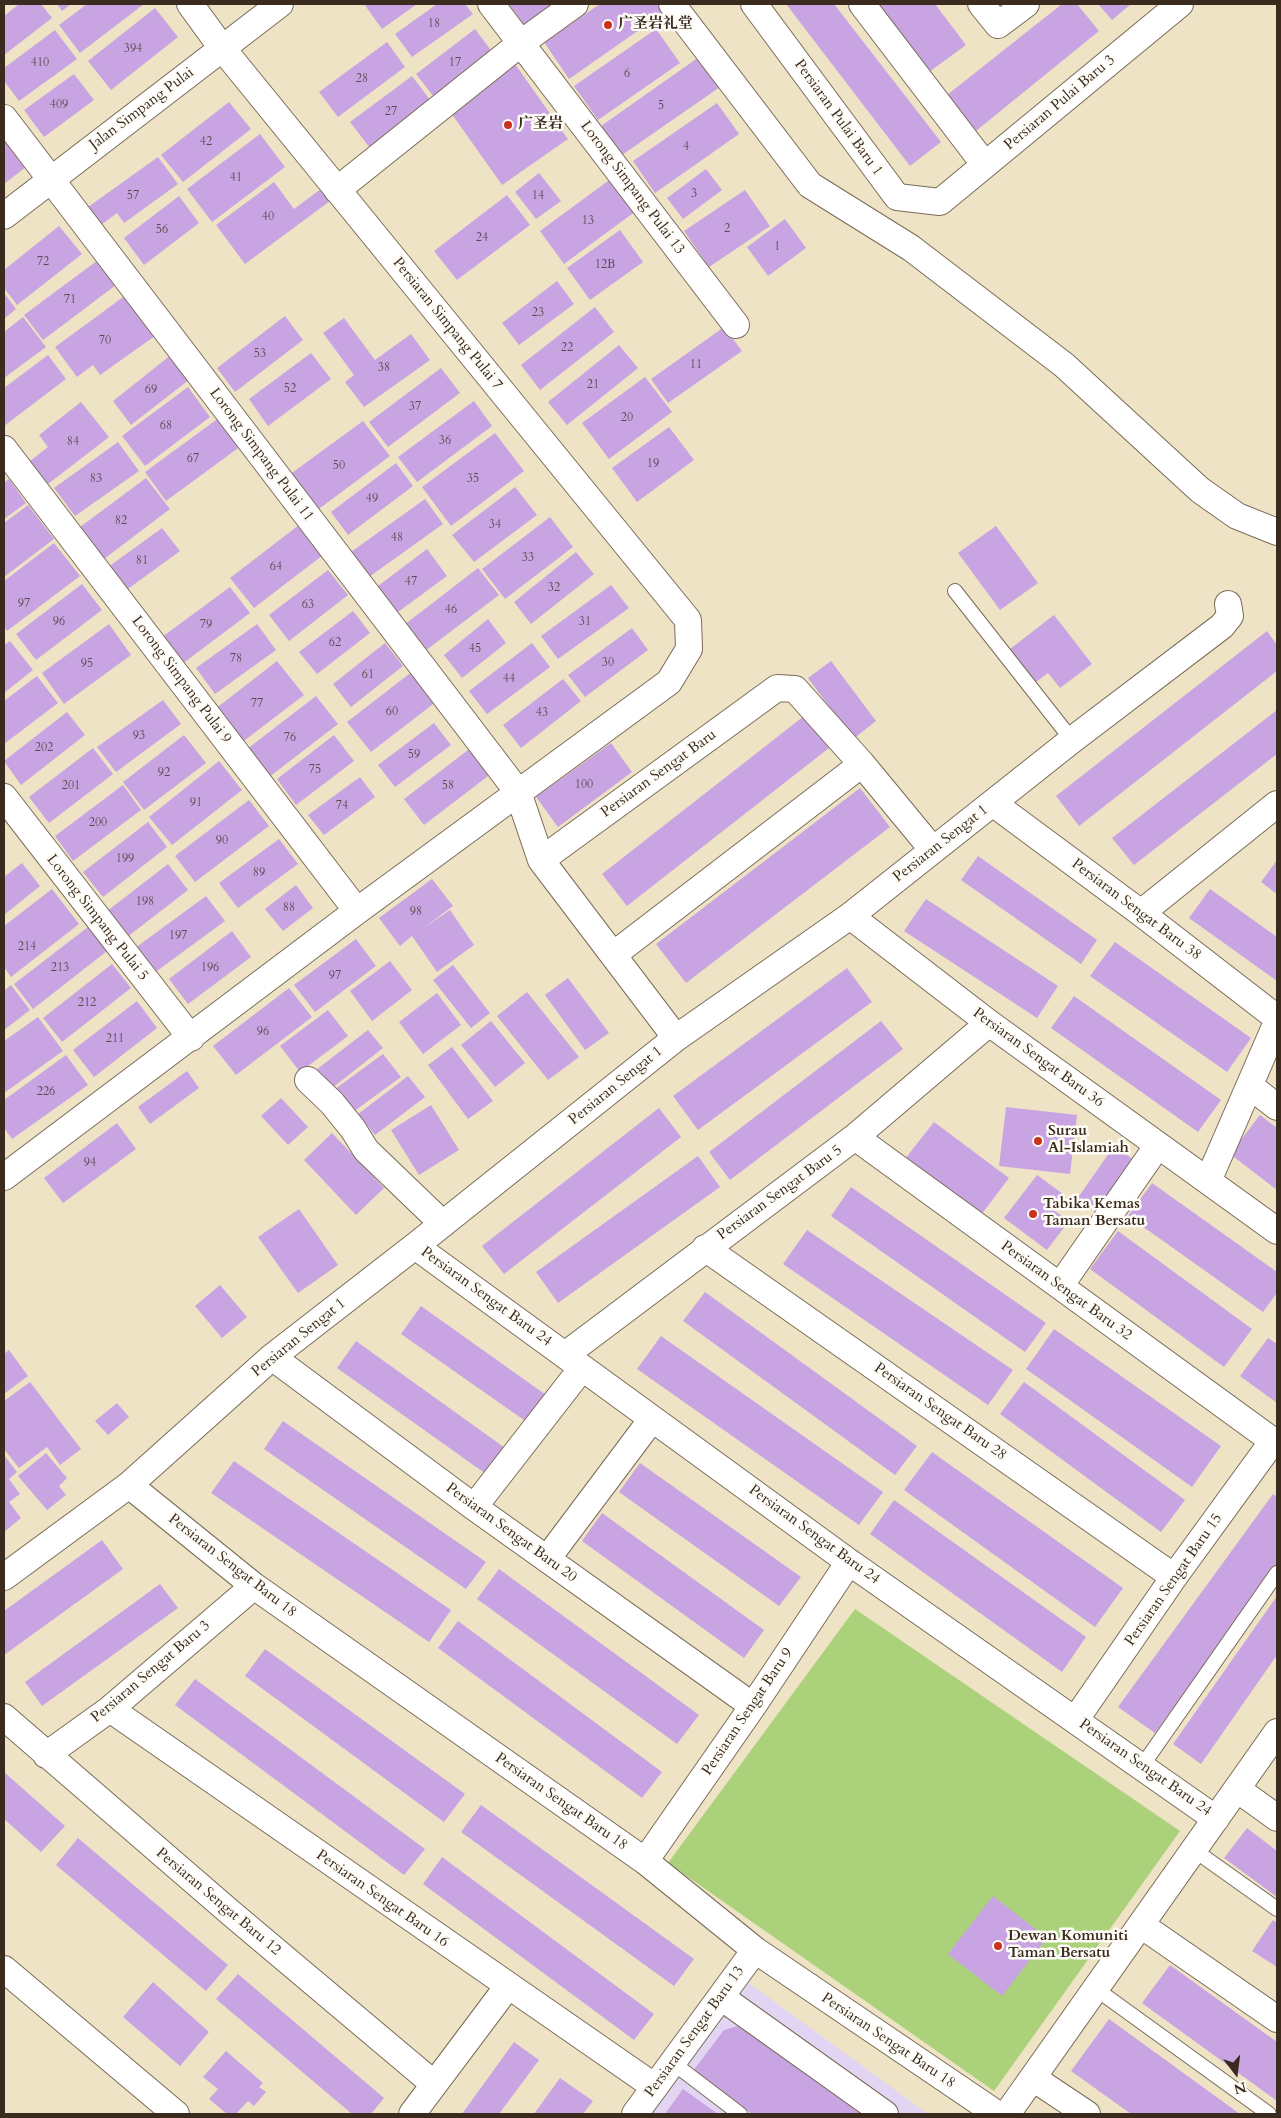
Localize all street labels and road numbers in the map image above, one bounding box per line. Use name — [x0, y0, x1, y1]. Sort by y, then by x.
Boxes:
street label: Persiaran Pulai Baru 3 — [1001, 51, 1119, 155]
street label: Persiaran Pulai Baru 1 — [790, 56, 886, 180]
street label: Jalan Simpang Pulai — [86, 64, 198, 154]
street label: Lorong Simpang Pulai 13 — [576, 118, 688, 258]
street label: Persiaran Simpang Pulai 7 — [388, 254, 506, 394]
street label: Lorong Simpang Pulai 11 — [205, 385, 317, 525]
street label: Lorong Simpang Pulai 9 — [127, 613, 235, 747]
street label: Persiaran Sengat Baru — [598, 726, 720, 822]
street label: Persiaran Sengat 1 — [890, 801, 992, 887]
street label: Lorong Simpang Pulai 5 — [42, 851, 152, 985]
street label: Persiaran Sengat Baru 38 — [1068, 855, 1204, 965]
street label: Persiaran Sengat Baru 36 — [969, 1004, 1107, 1112]
street label: Persiaran Sengat 1 — [565, 1043, 667, 1129]
street label: Persiaran Sengat Baru 5 — [714, 1142, 846, 1244]
street label: Persiaran Sengat Baru 32 — [997, 1237, 1135, 1345]
street label: Persiaran Sengat Baru 24 — [417, 1243, 555, 1351]
street label: Persiaran Sengat 1 — [248, 1295, 350, 1381]
street label: Persiaran Sengat Baru 28 — [870, 1359, 1010, 1465]
street label: Persiaran Sengat Baru 20 — [442, 1479, 580, 1587]
street label: Persiaran Sengat Baru 24 — [745, 1481, 883, 1589]
street label: Persiaran Sengat Baru 18 — [164, 1510, 300, 1622]
street label: Persiaran Sengat Baru 15 — [1121, 1510, 1227, 1650]
street label: Persiaran Sengat Baru 3 — [88, 1617, 214, 1727]
street label: Persiaran Sengat Baru 9 — [699, 1645, 797, 1779]
street label: Persiaran Sengat Baru 24 — [1075, 1715, 1215, 1821]
street label: Persiaran Sengat Baru 18 — [491, 1749, 631, 1855]
street label: Persiaran Sengat Baru 12 — [152, 1844, 284, 1960]
street label: Persiaran Sengat Baru 16 — [312, 1846, 452, 1952]
street label: Persiaran Sengat Baru 13 — [641, 1963, 749, 2101]
street label: Persiaran Sengat Baru 18 — [818, 1989, 958, 2093]

